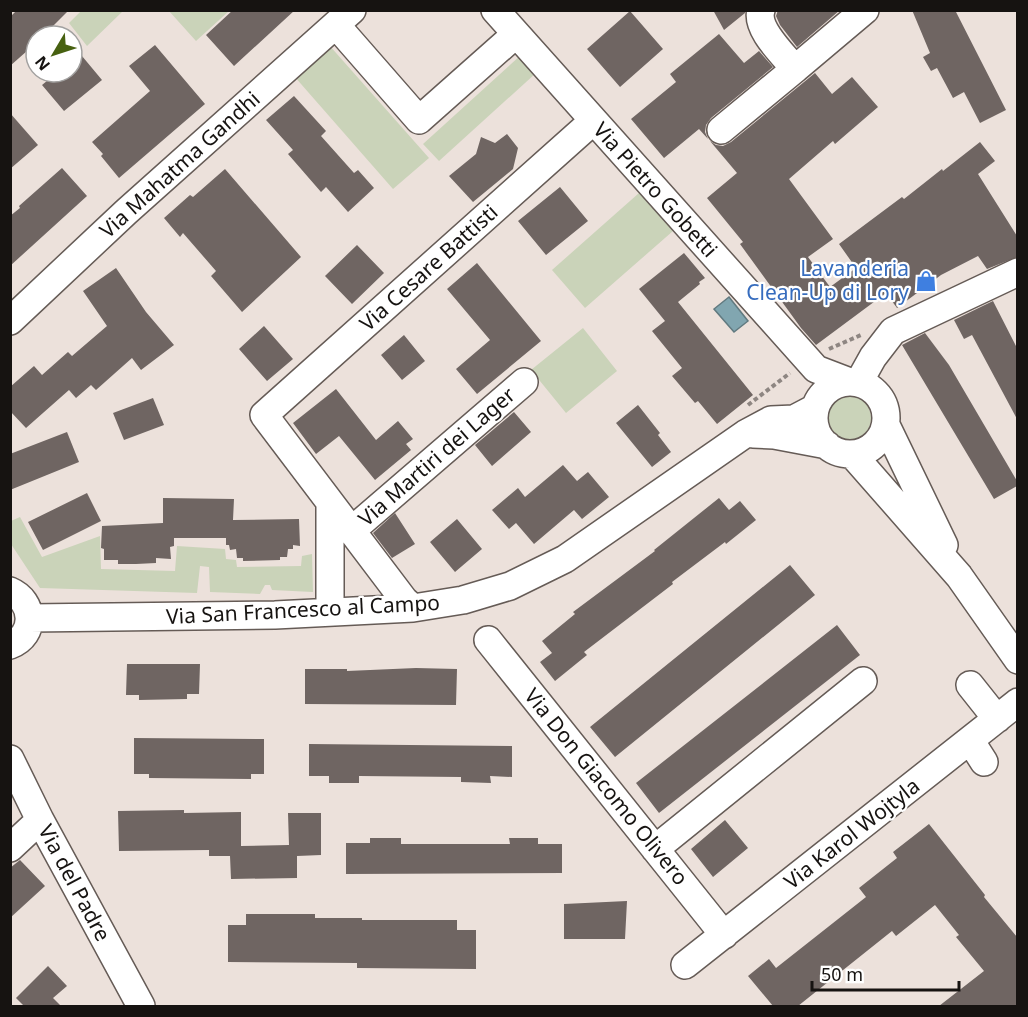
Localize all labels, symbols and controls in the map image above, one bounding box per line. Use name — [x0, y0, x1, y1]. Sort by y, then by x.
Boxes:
north arrow — [24, 24, 84, 84]
text: N — [30, 51, 55, 75]
street label: Via Mahatma Gandhi — [93, 85, 265, 244]
street label: Via Pietro Gobetti — [588, 116, 724, 263]
street label: Via Cesare Battisti — [353, 198, 503, 337]
place label: Lavanderia Clean-Up di Lory — [746, 254, 909, 306]
shop icon: Lavanderia Clean-Up di Lory — [914, 269, 938, 293]
street label: Via Martiri dei Lager — [352, 380, 521, 532]
street label: Via San Francesco al Campo — [165, 588, 441, 630]
street label: Via Don Giacomo Olivero — [519, 682, 695, 891]
street label: Via Karol Wojtyla — [778, 772, 925, 895]
street label: Via del Padre — [32, 819, 117, 946]
scale bar — [812, 954, 959, 992]
text: 50 m — [821, 962, 863, 986]

